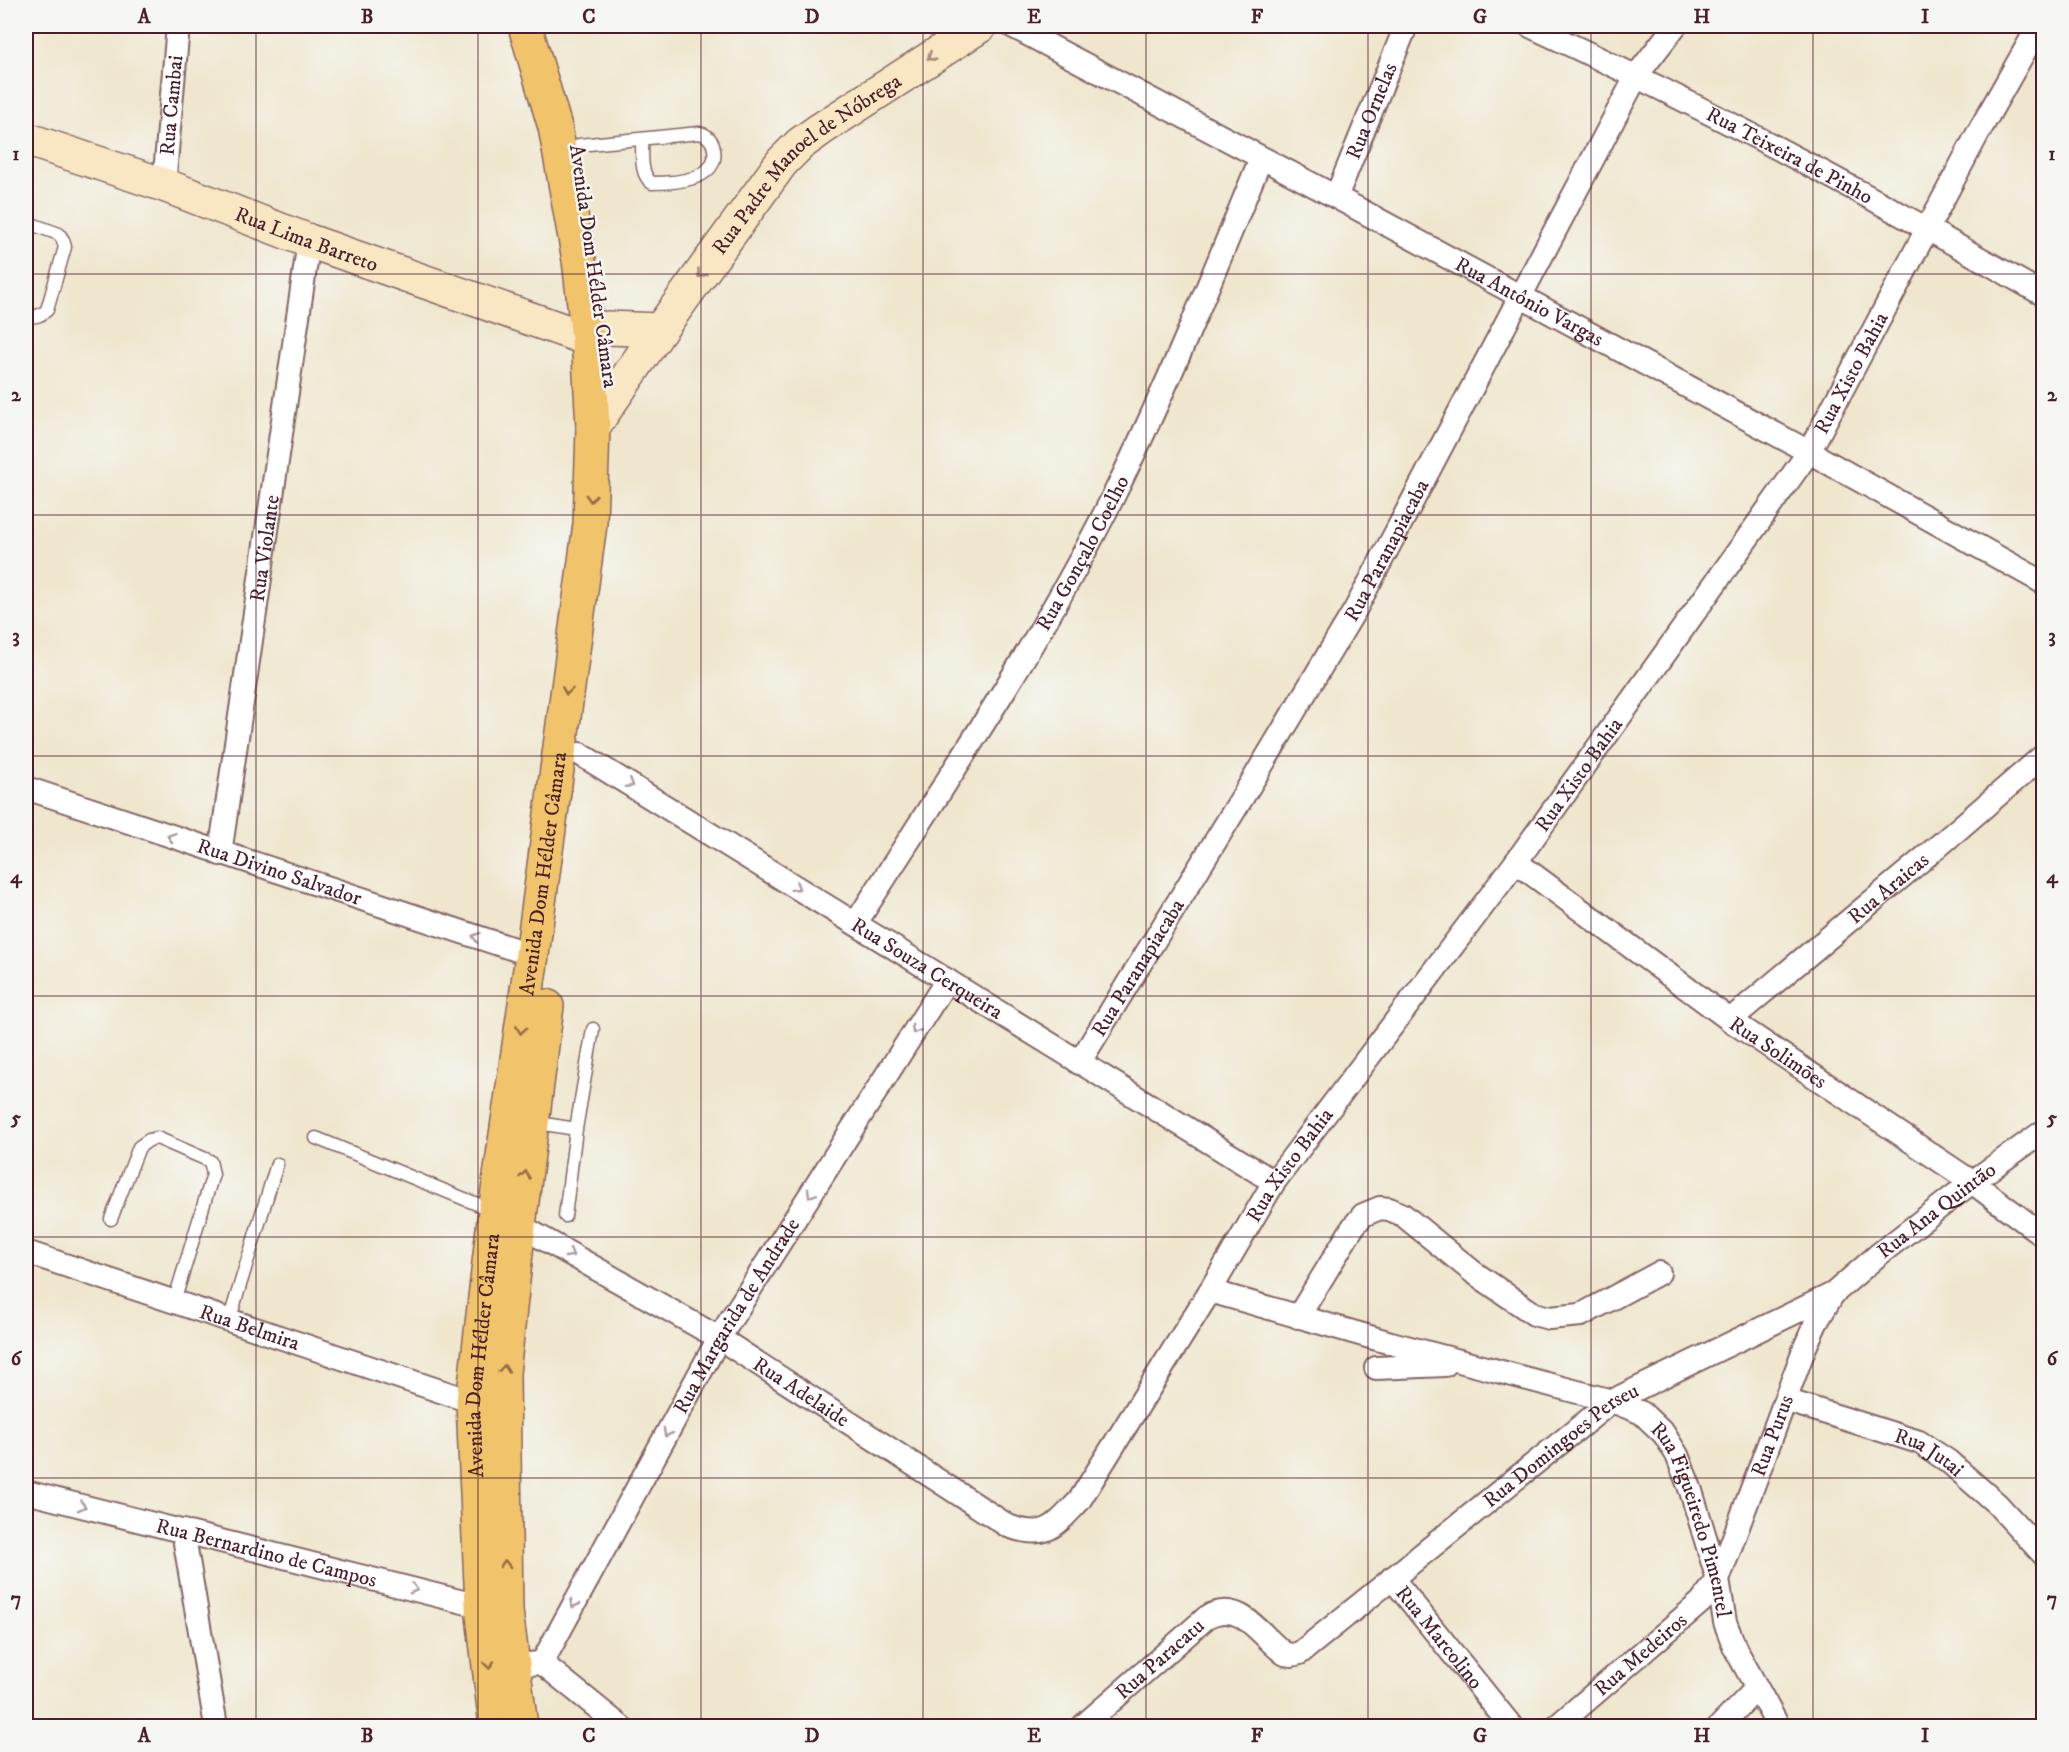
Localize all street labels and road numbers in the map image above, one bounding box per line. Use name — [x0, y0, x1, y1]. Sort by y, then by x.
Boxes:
street label: Rua Cambai — [155, 54, 189, 157]
street label: Rua Ornelas — [1341, 59, 1404, 163]
street label: Rua Padre Manoel de Nóbrega — [707, 68, 907, 260]
street label: Rua Teixeira de Pinho — [1702, 102, 1877, 210]
street label: Avenida Dom Hélder Câmara — [563, 143, 623, 390]
street label: Rua Lima Barreto — [231, 202, 381, 278]
street label: Rua Antônio Vargas — [1450, 252, 1608, 353]
street label: Rua Xisto Bahia — [1809, 308, 1895, 439]
street label: Rua Gonçalo Coelho — [1031, 471, 1136, 636]
street label: Rua Paranapiacaba — [1339, 475, 1436, 627]
street label: Rua Violante — [245, 493, 286, 604]
street label: Rua Xisto Bahia — [1530, 713, 1629, 837]
street label: Avenida Dom Hélder Câmara — [514, 750, 573, 997]
street label: Rua Divino Salvador — [194, 833, 365, 912]
street label: Rua Araicas — [1843, 847, 1935, 930]
street label: Rua Paranapiacaba — [1086, 894, 1191, 1042]
street label: Rua Souza Cerqueira — [846, 912, 1007, 1026]
street label: Rua Solimões — [1724, 1011, 1831, 1095]
street label: Rua Xisto Bahia — [1241, 1103, 1339, 1227]
street label: Rua Ana Quintão — [1872, 1157, 2001, 1265]
street label: Rua Margarida de Andrade — [668, 1213, 806, 1419]
street label: Avenida Dom Hélder Câmara — [461, 1232, 506, 1478]
street label: Rua Belmira — [196, 1299, 303, 1357]
street label: Rua Adelaide — [748, 1352, 854, 1433]
street label: Rua Domingoes Perseu — [1478, 1378, 1643, 1514]
street label: Rua Purus — [1746, 1392, 1800, 1480]
street label: Rua Figueiredo Pimentel — [1645, 1416, 1736, 1620]
street label: Rua Jutai — [1891, 1423, 1969, 1483]
street label: Rua Bernardino de Campos — [153, 1513, 379, 1594]
street label: Rua Marcolino — [1389, 1581, 1488, 1695]
street label: Rua Medeiros — [1589, 1608, 1693, 1702]
street label: Rua Paracatu — [1110, 1613, 1210, 1706]

